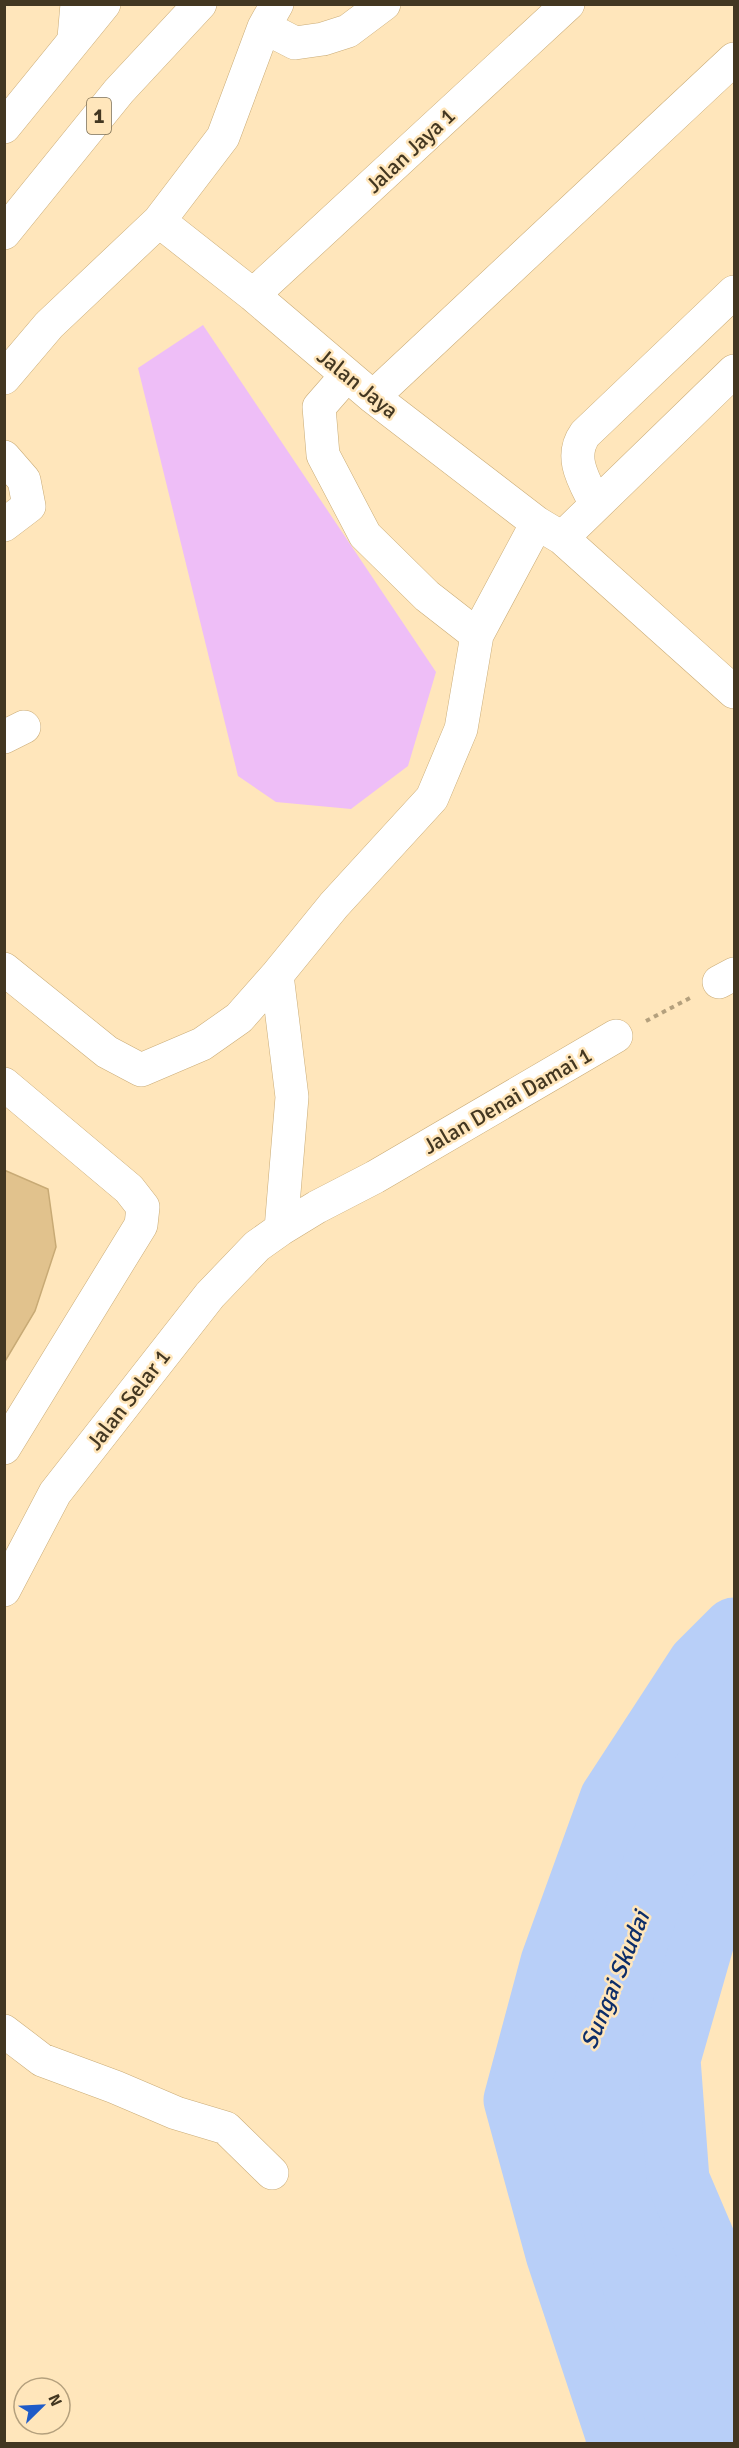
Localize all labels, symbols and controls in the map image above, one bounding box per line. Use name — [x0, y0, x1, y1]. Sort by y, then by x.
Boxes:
road number: 1 — [87, 98, 111, 134]
street label: Jalan Jaya 1 — [360, 102, 461, 199]
street label: Jalan Jaya — [312, 343, 404, 424]
street label: Jalan Denai Damai 1 — [418, 1041, 597, 1160]
street label: Jalan Selar 1 — [81, 1343, 176, 1455]
water label: Sungai Skudai — [574, 1905, 657, 2053]
north arrow — [12, 2376, 72, 2436]
text: N — [43, 2391, 66, 2409]

